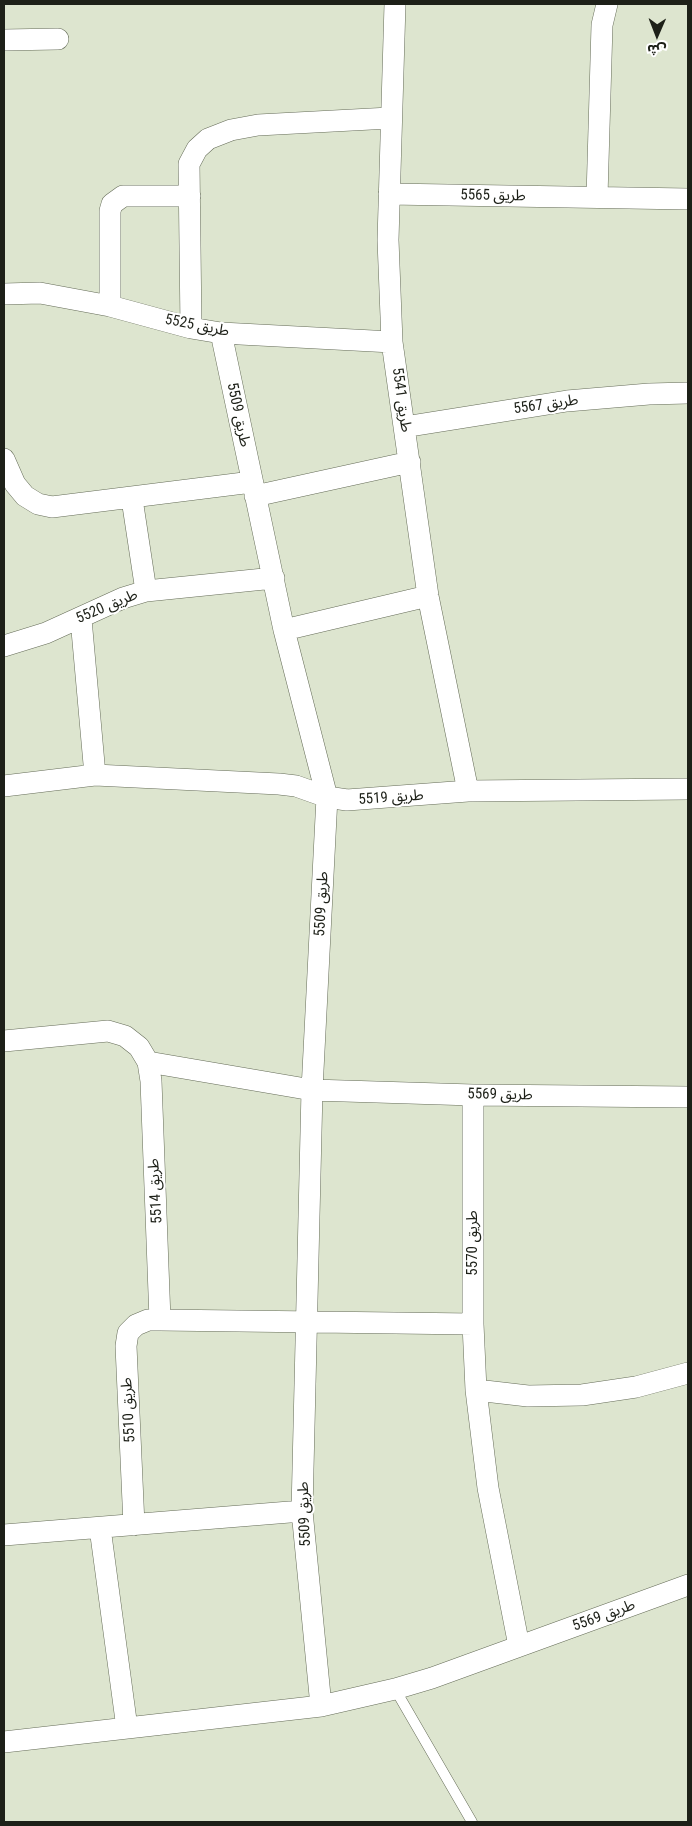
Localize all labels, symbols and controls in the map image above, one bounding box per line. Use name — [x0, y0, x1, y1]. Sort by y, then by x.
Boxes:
north arrow — [632, 10, 682, 60]
text: ش — [647, 42, 666, 58]
street label: طريق 5565 — [460, 186, 526, 206]
street label: طريق 5525 — [163, 311, 231, 341]
street label: طريق 5541 — [388, 366, 414, 434]
street label: طريق 5509 — [222, 381, 254, 449]
street label: طريق 5567 — [512, 392, 580, 418]
street label: طريق 5520 — [73, 586, 141, 628]
street label: طريق 5519 — [358, 787, 424, 809]
street label: طريق 5509 — [311, 871, 333, 937]
street label: طريق 5569 — [467, 1085, 533, 1105]
street label: طريق 5514 — [145, 1158, 167, 1224]
street label: طريق 5570 — [464, 1210, 482, 1276]
street label: طريق 5510 — [118, 1377, 140, 1443]
street label: طريق 5509 — [295, 1481, 315, 1547]
street label: طريق 5569 — [570, 1596, 638, 1636]

